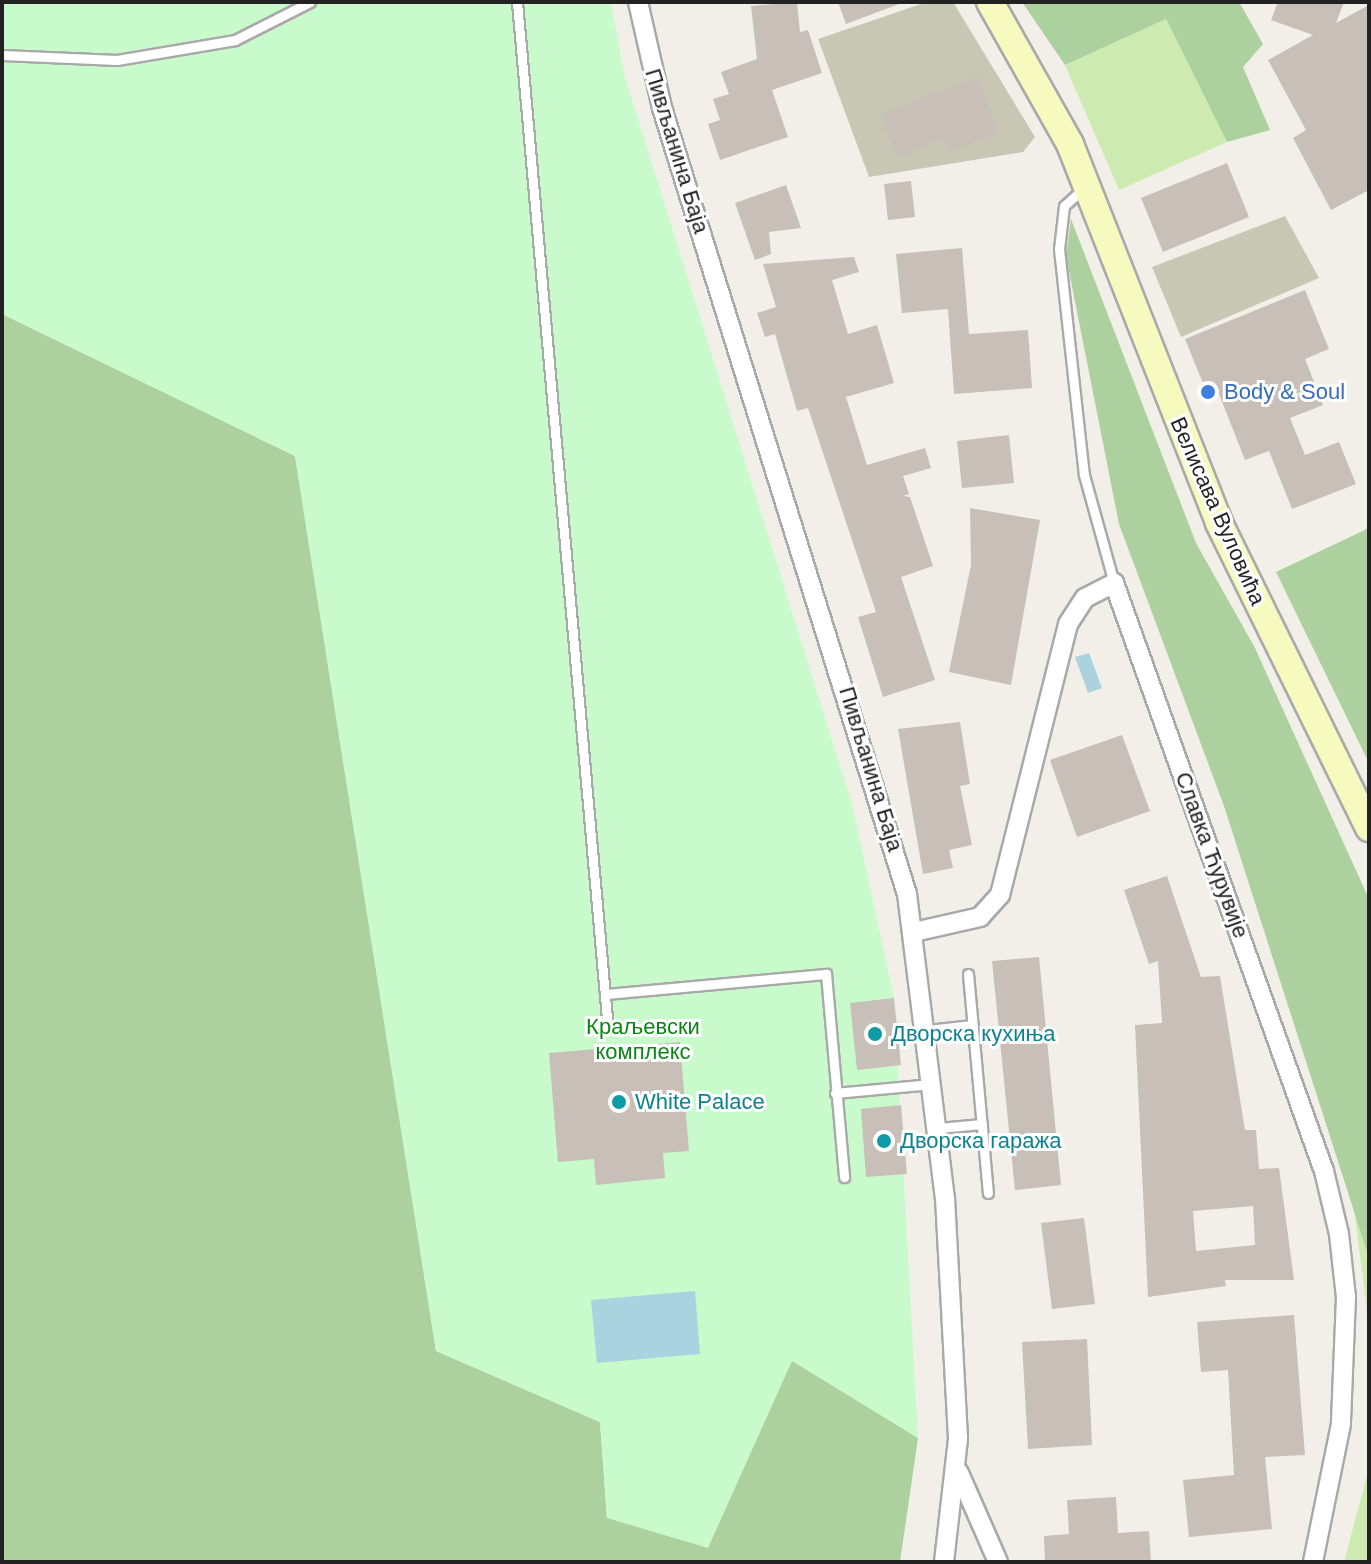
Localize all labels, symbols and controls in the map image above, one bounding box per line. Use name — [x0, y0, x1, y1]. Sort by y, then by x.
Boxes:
street label: Пивљанина Баја — [639, 66, 715, 236]
place label: Body & Soul — [1224, 379, 1345, 405]
marker: Body & Soul — [1199, 383, 1217, 401]
street label: Велисава Вуловића — [1165, 413, 1271, 609]
street label: Пивљанина Баја — [833, 684, 909, 854]
street label: Славка Ћурувије — [1170, 768, 1254, 942]
park label: Краљевски комплекс — [586, 1013, 700, 1064]
place label: Дворска кухиња — [891, 1021, 1056, 1047]
marker: Дворска кухиња — [866, 1025, 884, 1043]
place label: White Palace — [635, 1089, 765, 1115]
marker: White Palace — [610, 1093, 628, 1111]
place label: Дворска гаража — [900, 1128, 1061, 1154]
marker: Дворска гаража — [875, 1132, 893, 1150]

